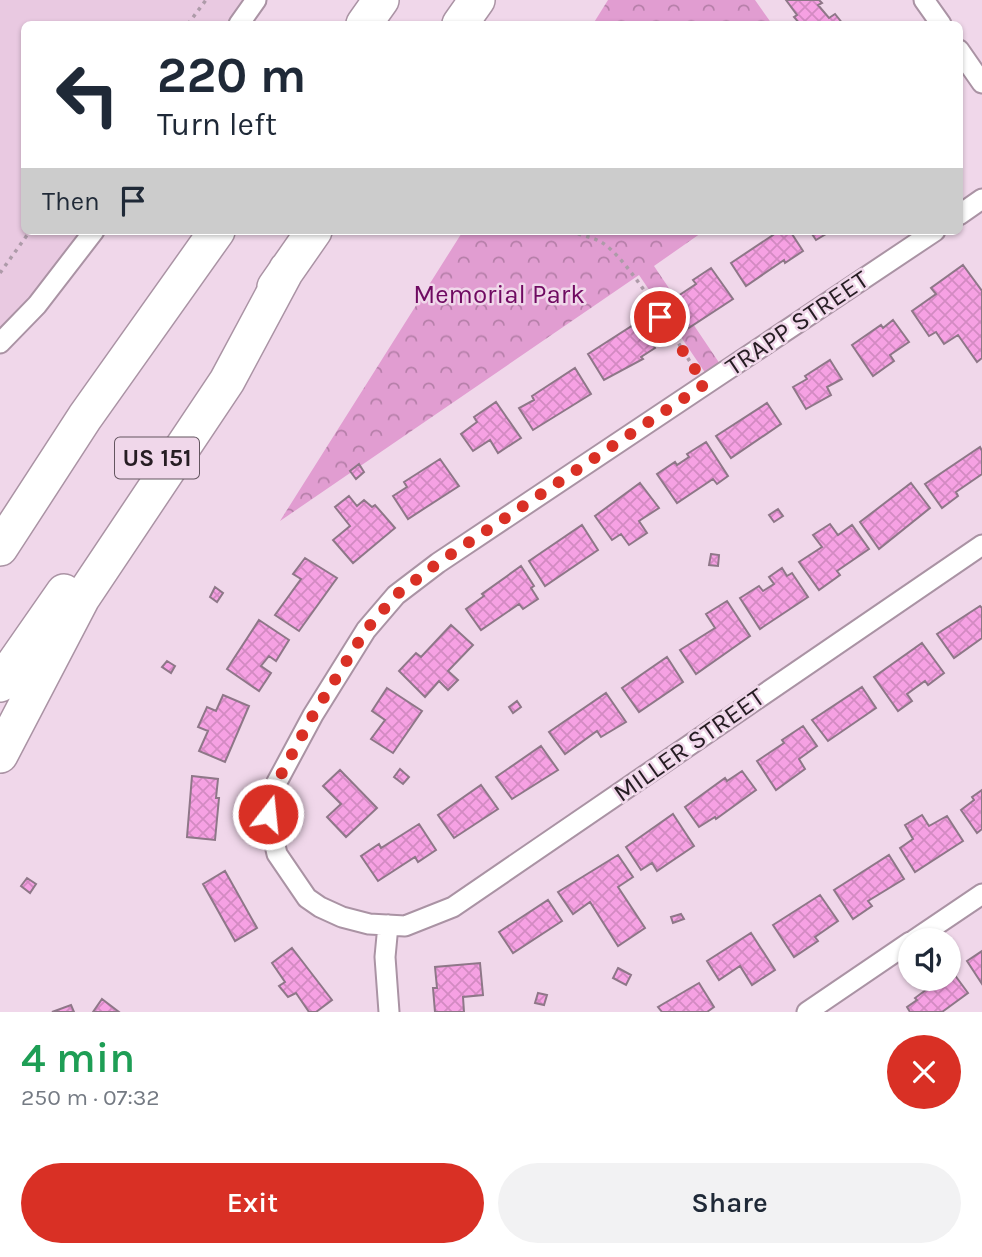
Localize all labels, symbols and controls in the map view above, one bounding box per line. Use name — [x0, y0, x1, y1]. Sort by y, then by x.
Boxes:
text: 220 m — [157, 47, 306, 104]
icon: left — [42, 49, 133, 140]
text: Turn left — [157, 106, 277, 143]
icon: arrive — [114, 182, 152, 220]
text: Then — [42, 186, 100, 217]
street label: TRAPP STREET — [720, 264, 874, 382]
park label: Memorial Park — [413, 279, 585, 310]
pin — [630, 287, 690, 347]
icon: arrive — [641, 298, 679, 336]
road number: US 151 — [115, 438, 199, 478]
street label: MILLER STREET — [608, 681, 770, 809]
position arrow — [231, 777, 305, 851]
map controls — [898, 928, 961, 991]
button: sound — [898, 928, 961, 991]
text: 4 min — [21, 1033, 135, 1083]
button: close — [887, 1035, 961, 1109]
text: 250 m · 07:32 — [21, 1084, 160, 1111]
button: Exit — [21, 1163, 484, 1243]
button: Share — [498, 1163, 961, 1243]

